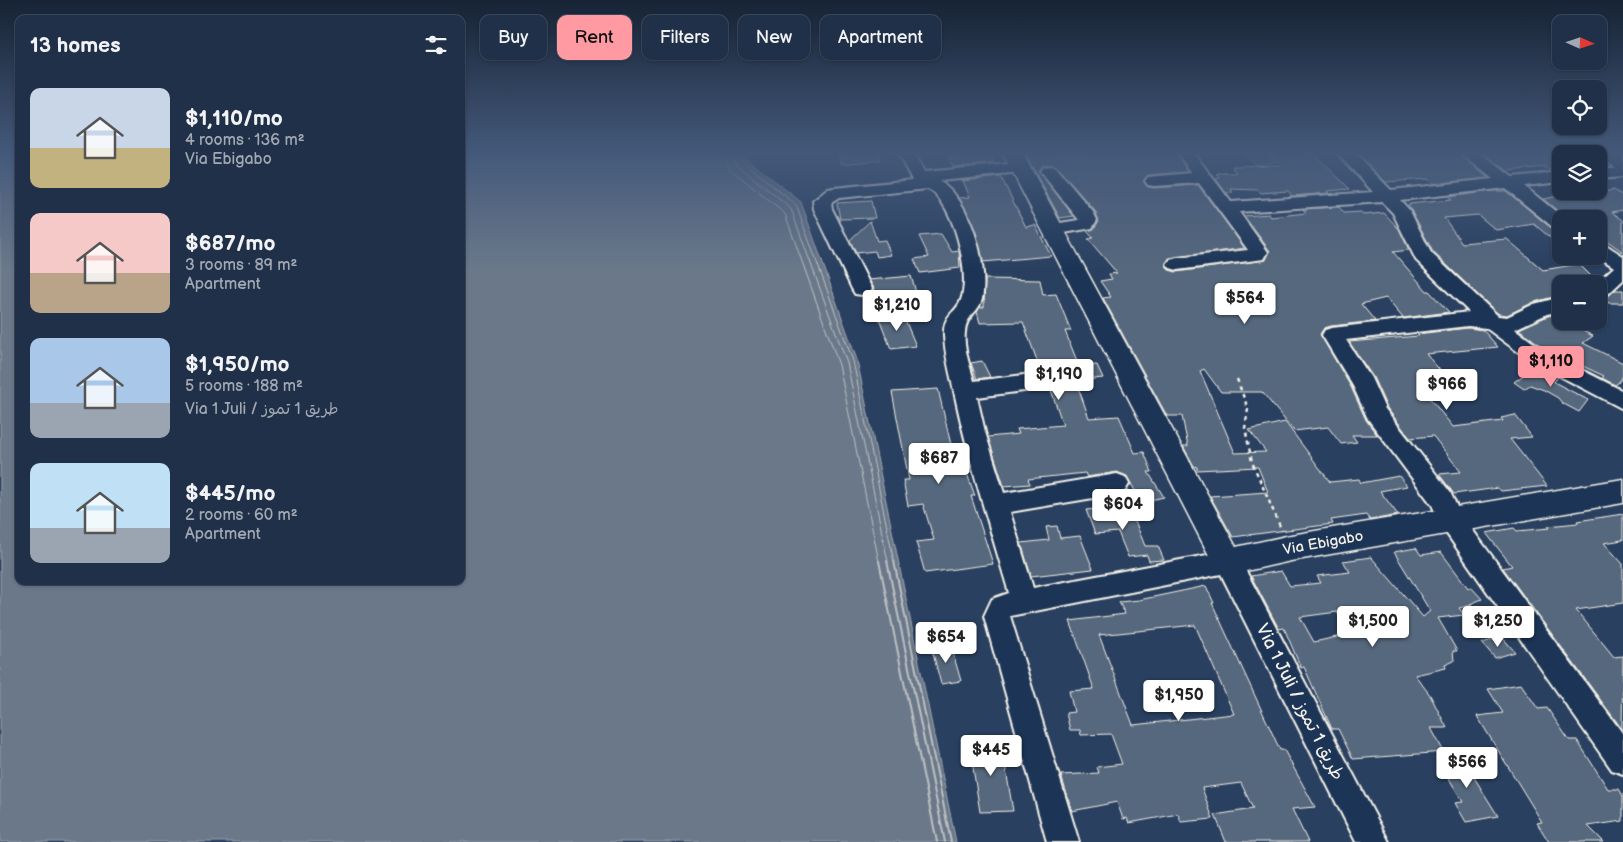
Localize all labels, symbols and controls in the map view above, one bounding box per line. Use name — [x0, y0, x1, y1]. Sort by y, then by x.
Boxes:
chip: Buy — [480, 15, 547, 60]
chip: Rent — [557, 15, 632, 60]
chip: Filters — [642, 15, 728, 60]
chip: New — [738, 15, 810, 60]
chip: Apartment — [820, 15, 941, 60]
north arrow — [1552, 15, 1608, 70]
map controls — [1552, 15, 1607, 330]
icon: filters — [422, 31, 450, 59]
text: 13 homes — [30, 33, 121, 58]
button: locate — [1552, 80, 1607, 135]
text: $1,110/mo — [185, 106, 283, 131]
icon: home — [70, 108, 130, 168]
text: 4 rooms · 136 m² — [185, 131, 305, 150]
button: layers — [1552, 145, 1607, 200]
text: Via Ebigabo — [185, 150, 272, 169]
button: + — [1552, 210, 1607, 265]
text: $687/mo — [185, 231, 276, 256]
icon: home — [70, 233, 130, 293]
text: 3 rooms · 89 m² — [185, 256, 297, 275]
text: Apartment — [185, 275, 261, 294]
button: − — [1552, 275, 1607, 330]
pin: $564 — [1215, 282, 1275, 325]
text: $564 — [1226, 289, 1264, 308]
pin: $1,210 — [856, 290, 938, 332]
text: $1,210 — [874, 296, 920, 315]
pin: $1,110 — [1510, 346, 1592, 388]
text: $1,950/mo — [185, 352, 290, 377]
text: $1,110 — [1529, 352, 1573, 371]
icon: home — [70, 358, 130, 418]
pin: $1,190 — [1018, 358, 1100, 401]
text: $1,190 — [1036, 365, 1082, 384]
pin: $966 — [1417, 368, 1477, 411]
text: $966 — [1427, 375, 1467, 394]
text: 5 rooms · 188 m² — [185, 377, 303, 396]
text: Via 1 Juli / طريق 1 تموز — [185, 400, 339, 419]
pin: $687 — [909, 442, 969, 485]
text: $687 — [920, 449, 958, 468]
text: $445/mo — [185, 481, 275, 506]
icon: home — [70, 483, 130, 543]
pin: $604 — [1093, 488, 1153, 531]
text: $604 — [1103, 495, 1143, 514]
text: 2 rooms · 60 m² — [185, 506, 298, 525]
text: Apartment — [185, 525, 261, 544]
street label: Via Ebigabo — [1281, 527, 1365, 559]
pin: $1,500 — [1332, 606, 1414, 648]
pin: $1,250 — [1457, 606, 1539, 648]
text: $1,500 — [1348, 612, 1398, 631]
text: $1,250 — [1473, 612, 1523, 631]
street label: Via 1 Juli / طريق 1 تموز — [1251, 620, 1349, 784]
pin: $654 — [916, 622, 976, 664]
text: $654 — [927, 628, 965, 647]
pin: $1,950 — [1138, 680, 1220, 722]
text: $1,950 — [1154, 686, 1204, 705]
pin: $445 — [961, 734, 1021, 777]
text: $445 — [972, 741, 1010, 760]
pin: $566 — [1437, 746, 1497, 789]
text: $566 — [1447, 753, 1487, 772]

